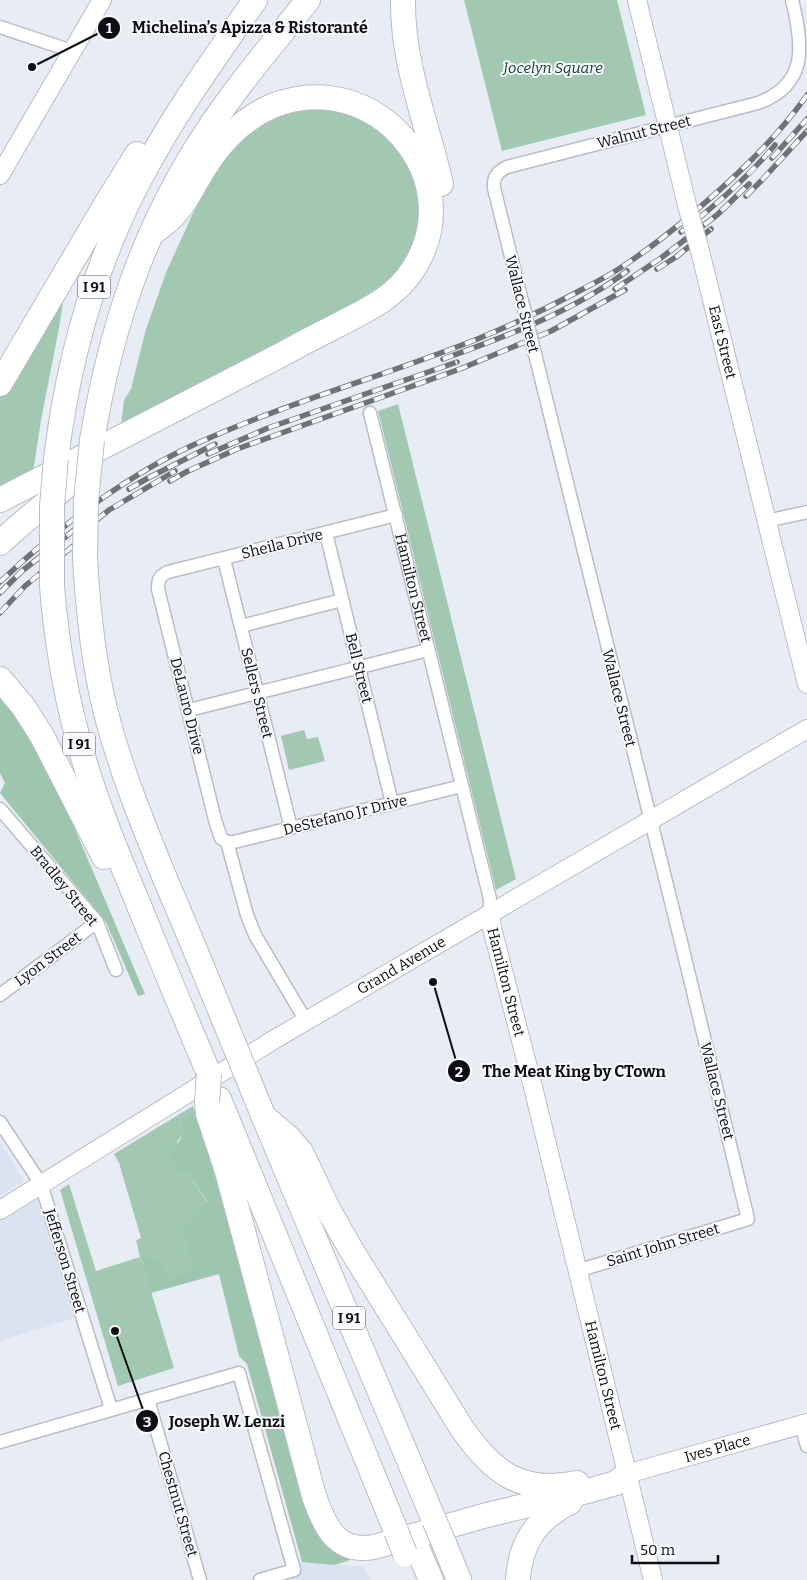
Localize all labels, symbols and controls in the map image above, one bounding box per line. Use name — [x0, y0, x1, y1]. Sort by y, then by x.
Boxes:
callout: Michelina’s Apizza & Ristoranté — [97, 12, 378, 43]
text: Michelina’s Apizza & Ristoranté — [132, 18, 368, 37]
text: 1 — [106, 19, 113, 37]
park label: Jocelyn Square — [501, 59, 603, 77]
street label: Walnut Street — [595, 111, 693, 152]
street label: Wallace Street — [501, 253, 543, 355]
road number: I 91 — [78, 276, 110, 298]
street label: East Street — [705, 303, 740, 381]
street label: Sheila Drive — [239, 525, 325, 563]
street label: Hamilton Street — [391, 531, 435, 645]
street label: Bell Street — [342, 631, 377, 706]
street label: Sellers Street — [237, 646, 277, 741]
street label: Wallace Street — [598, 647, 640, 749]
street label: DeLauro Drive — [166, 656, 208, 756]
road number: I 91 — [63, 732, 95, 756]
street label: DeStefano Jr Drive — [281, 791, 409, 839]
street label: Bradley Street — [26, 842, 102, 930]
street label: Hamilton Street — [483, 926, 529, 1039]
street label: Lyon Street — [11, 928, 85, 990]
street label: Grand Avenue — [354, 933, 449, 998]
street label: Wallace Street — [696, 1040, 738, 1142]
callout: The Meat King by CTown — [447, 1056, 675, 1087]
text: The Meat King by CTown — [482, 1062, 666, 1081]
text: 2 — [455, 1063, 463, 1081]
street label: Jefferson Street — [40, 1206, 90, 1316]
street label: Saint John Street — [605, 1219, 722, 1271]
road number: I 91 — [333, 1306, 365, 1330]
street label: Hamilton Street — [581, 1319, 625, 1432]
callout: Joseph W. Lenzi — [134, 1406, 295, 1437]
text: Joseph W. Lenzi — [168, 1412, 285, 1431]
text: 3 — [143, 1413, 151, 1431]
street label: Ives Place — [682, 1430, 752, 1466]
street label: Chestnut Street — [154, 1449, 202, 1559]
scale bar — [632, 1532, 718, 1564]
text: 50 m — [640, 1541, 676, 1559]

